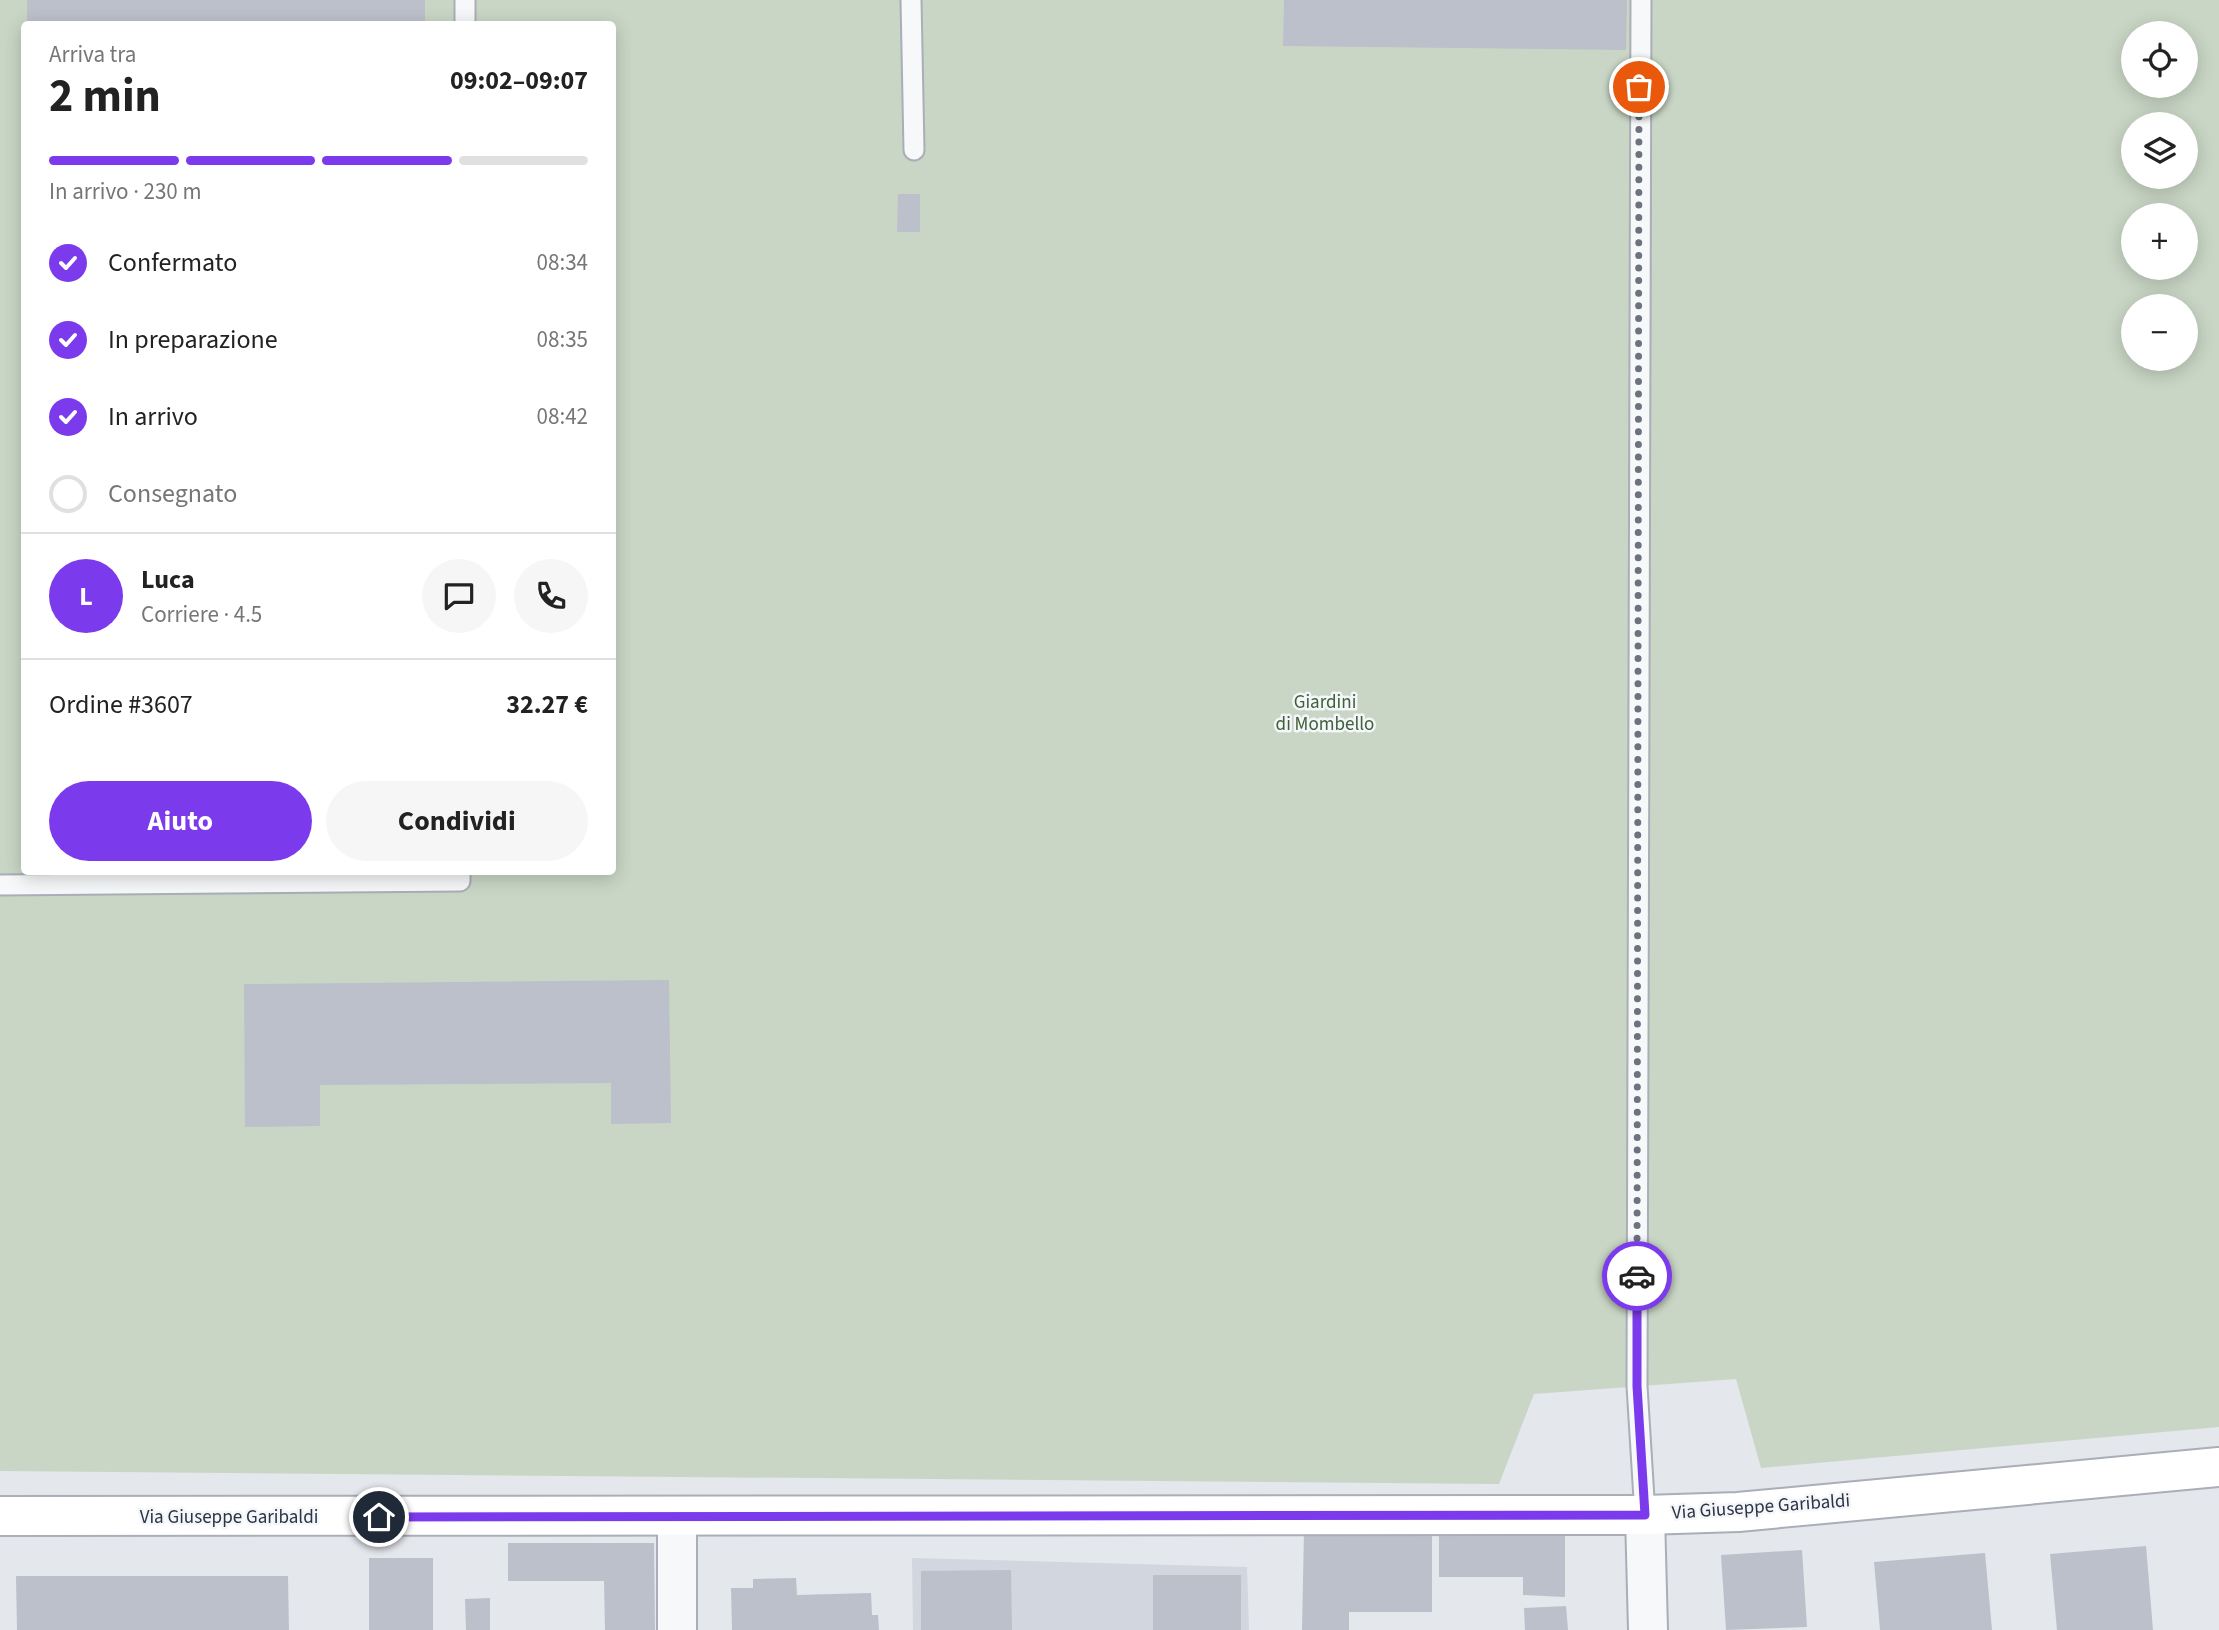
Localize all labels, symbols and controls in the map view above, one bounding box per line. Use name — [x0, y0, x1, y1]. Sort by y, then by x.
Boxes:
map controls — [2121, 21, 2198, 371]
button: locate — [2121, 21, 2198, 98]
text: Arriva tra — [49, 38, 136, 71]
pin — [1609, 57, 1669, 117]
text: 09:02–09:07 — [450, 62, 588, 99]
text: 2 min — [49, 64, 161, 129]
icon: bag — [1620, 68, 1658, 106]
button: layers — [2121, 112, 2198, 189]
text: In arrivo · 230 m — [49, 175, 201, 208]
button: + — [2121, 203, 2198, 280]
icon: check — [49, 244, 87, 282]
text: Confermato — [108, 244, 237, 281]
text: 08:34 — [537, 246, 588, 279]
button: − — [2121, 294, 2198, 371]
icon: check — [49, 321, 87, 359]
text: In preparazione — [108, 321, 278, 358]
text: 08:35 — [537, 323, 588, 356]
icon: check — [49, 398, 87, 436]
text: In arrivo — [108, 398, 198, 435]
text: 08:42 — [537, 400, 588, 433]
text: Consegnato — [108, 475, 237, 512]
button: chat — [422, 559, 496, 633]
button: phone — [514, 559, 588, 633]
text: Luca — [141, 561, 195, 598]
text: L — [79, 578, 93, 615]
text: Corriere · 4.5 — [141, 598, 262, 631]
text: Ordine #3607 — [49, 686, 193, 723]
text: 32.27 € — [506, 686, 588, 723]
park label: Giardini di Mombello — [1276, 689, 1374, 738]
button: Aiuto — [49, 781, 312, 861]
button: Condividi — [326, 781, 588, 861]
courier — [1602, 1241, 1672, 1311]
icon: car — [1618, 1257, 1656, 1295]
pin — [349, 1487, 409, 1547]
street label: Via Giuseppe Garibaldi — [1671, 1487, 1851, 1527]
icon: home — [360, 1498, 398, 1536]
street label: Via Giuseppe Garibaldi — [140, 1504, 318, 1531]

